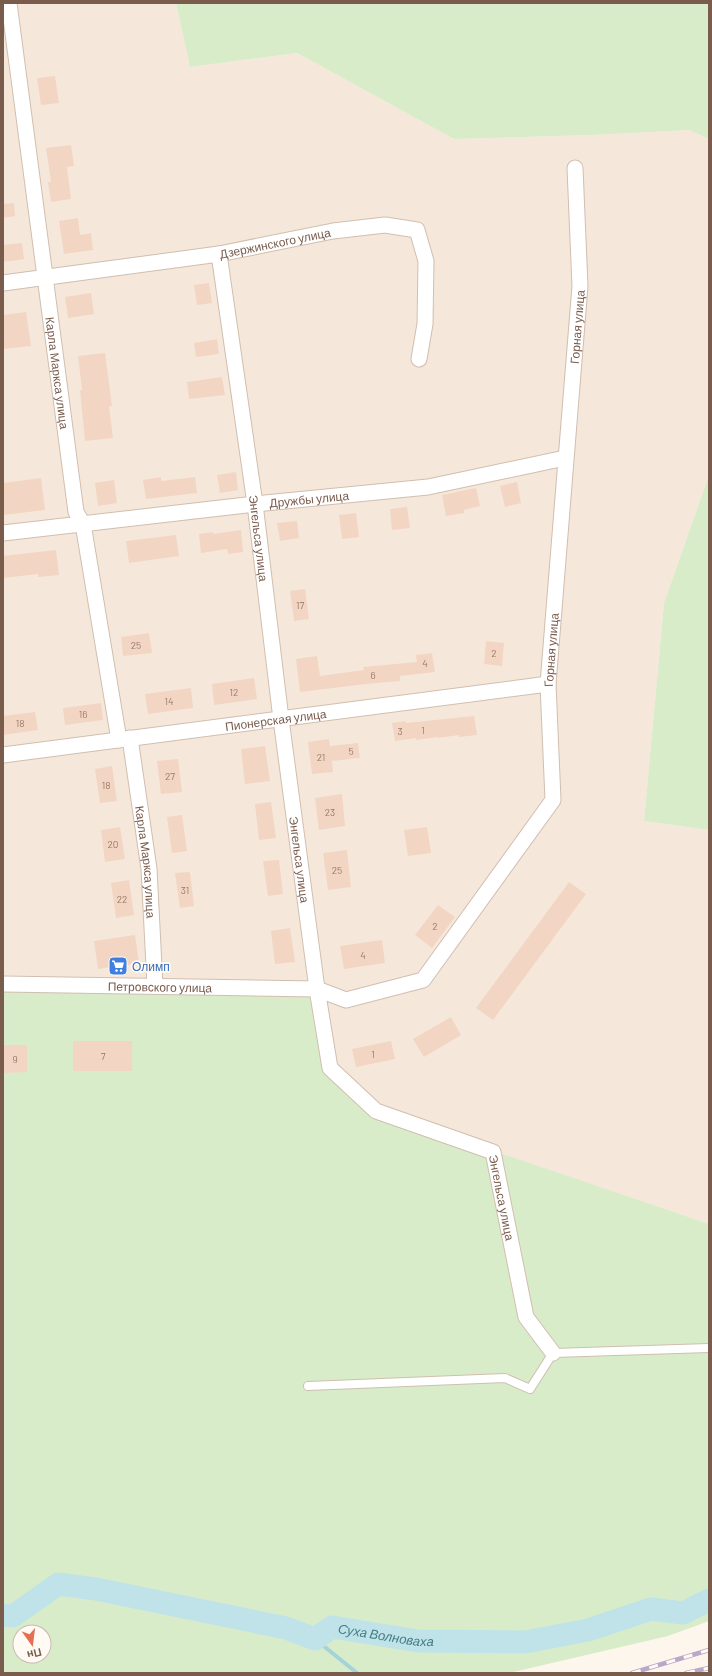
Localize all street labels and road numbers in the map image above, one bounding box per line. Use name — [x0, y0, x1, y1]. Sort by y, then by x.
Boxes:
street label: Дзержинского улица — [218, 225, 332, 262]
street label: Горная улица — [567, 289, 587, 365]
street label: Карла Маркса улица — [43, 316, 72, 430]
street label: Дружбы улица — [269, 488, 350, 511]
street label: Энгельса улица — [247, 494, 271, 583]
street label: Горная улица — [541, 612, 561, 687]
street label: Пионерская улица — [224, 706, 328, 733]
street label: Карла Маркса улица — [133, 805, 159, 919]
street label: Энгельса улица — [287, 816, 312, 904]
street label: Петровского улица — [108, 979, 213, 995]
street label: Энгельса улица — [487, 1153, 518, 1242]

